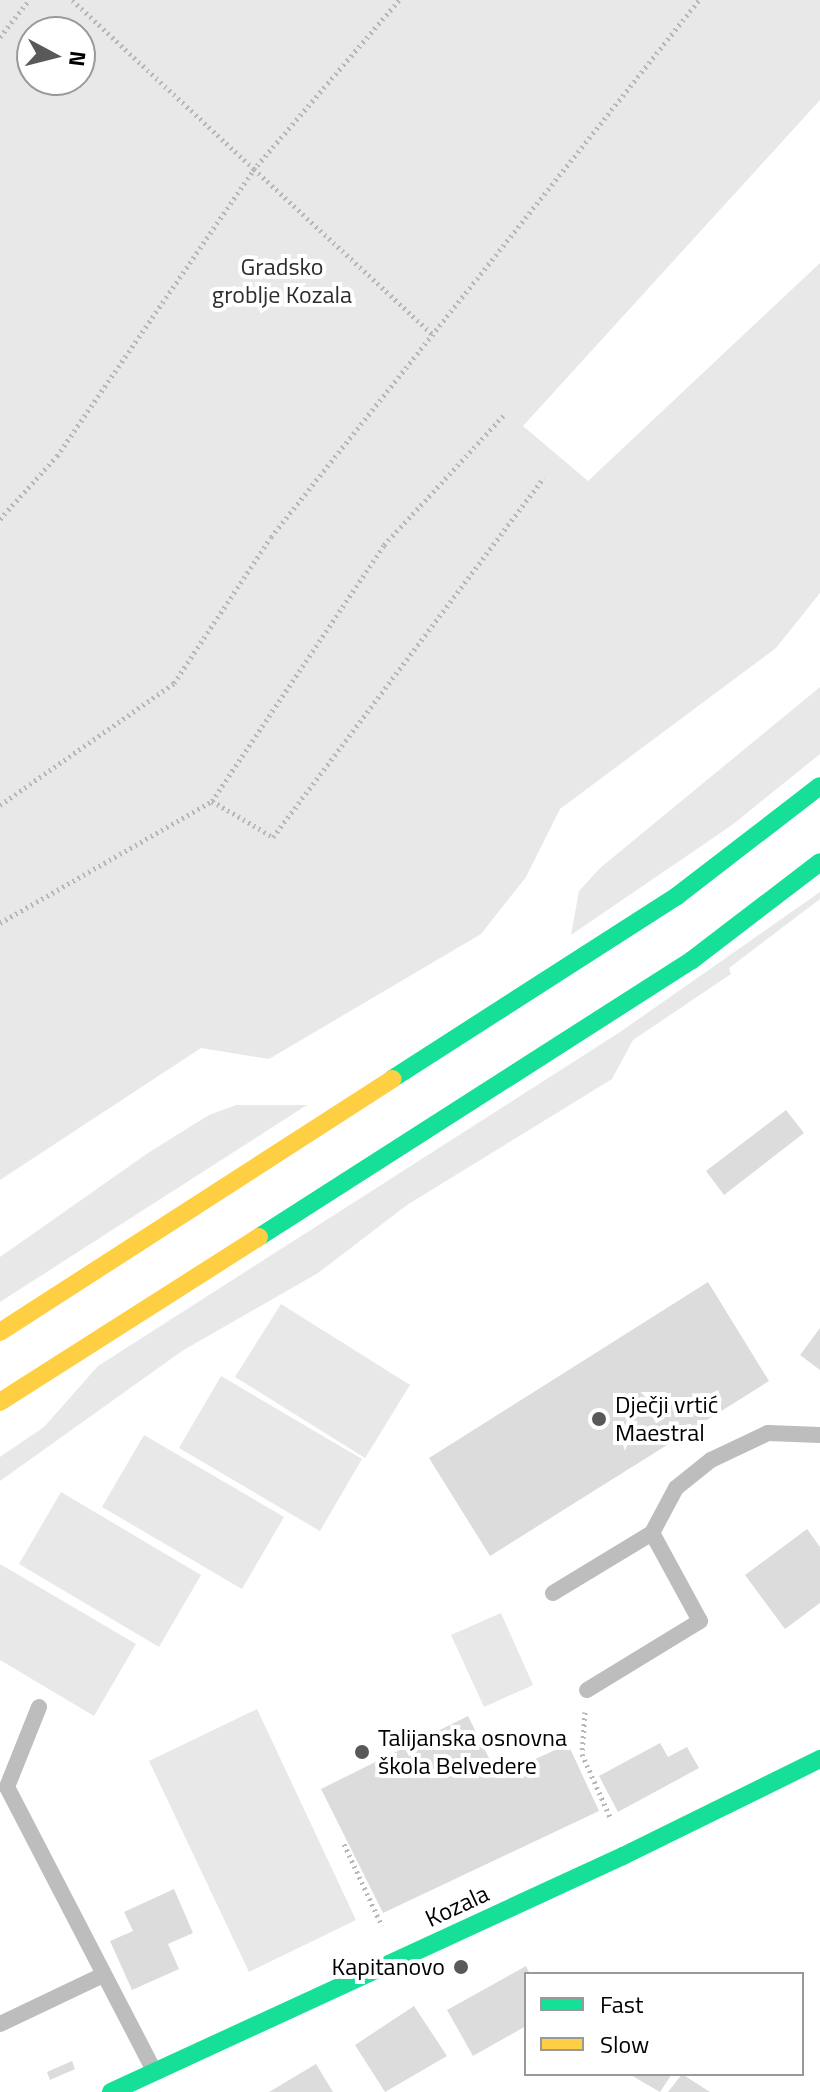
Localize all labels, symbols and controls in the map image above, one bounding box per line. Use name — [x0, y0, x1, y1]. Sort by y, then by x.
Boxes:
north arrow — [16, 16, 96, 96]
text: N — [60, 49, 96, 68]
park label: Gradsko groblje Kozala — [212, 253, 352, 309]
place label: Dječji vrtić Maestral — [615, 1391, 718, 1447]
marker: Dječji vrtić Maestral — [590, 1410, 608, 1428]
place label: Talijanska osnovna škola Belvedere — [378, 1724, 567, 1780]
marker: Talijanska osnovna škola Belvedere — [353, 1743, 371, 1761]
street label: Kozala — [421, 1879, 493, 1933]
place label: Kapitanovo — [332, 1953, 445, 1981]
marker: Kapitanovo — [452, 1958, 470, 1976]
legend — [524, 1972, 804, 2076]
text: Fast — [600, 1986, 643, 2022]
text: Slow — [600, 2026, 649, 2062]

